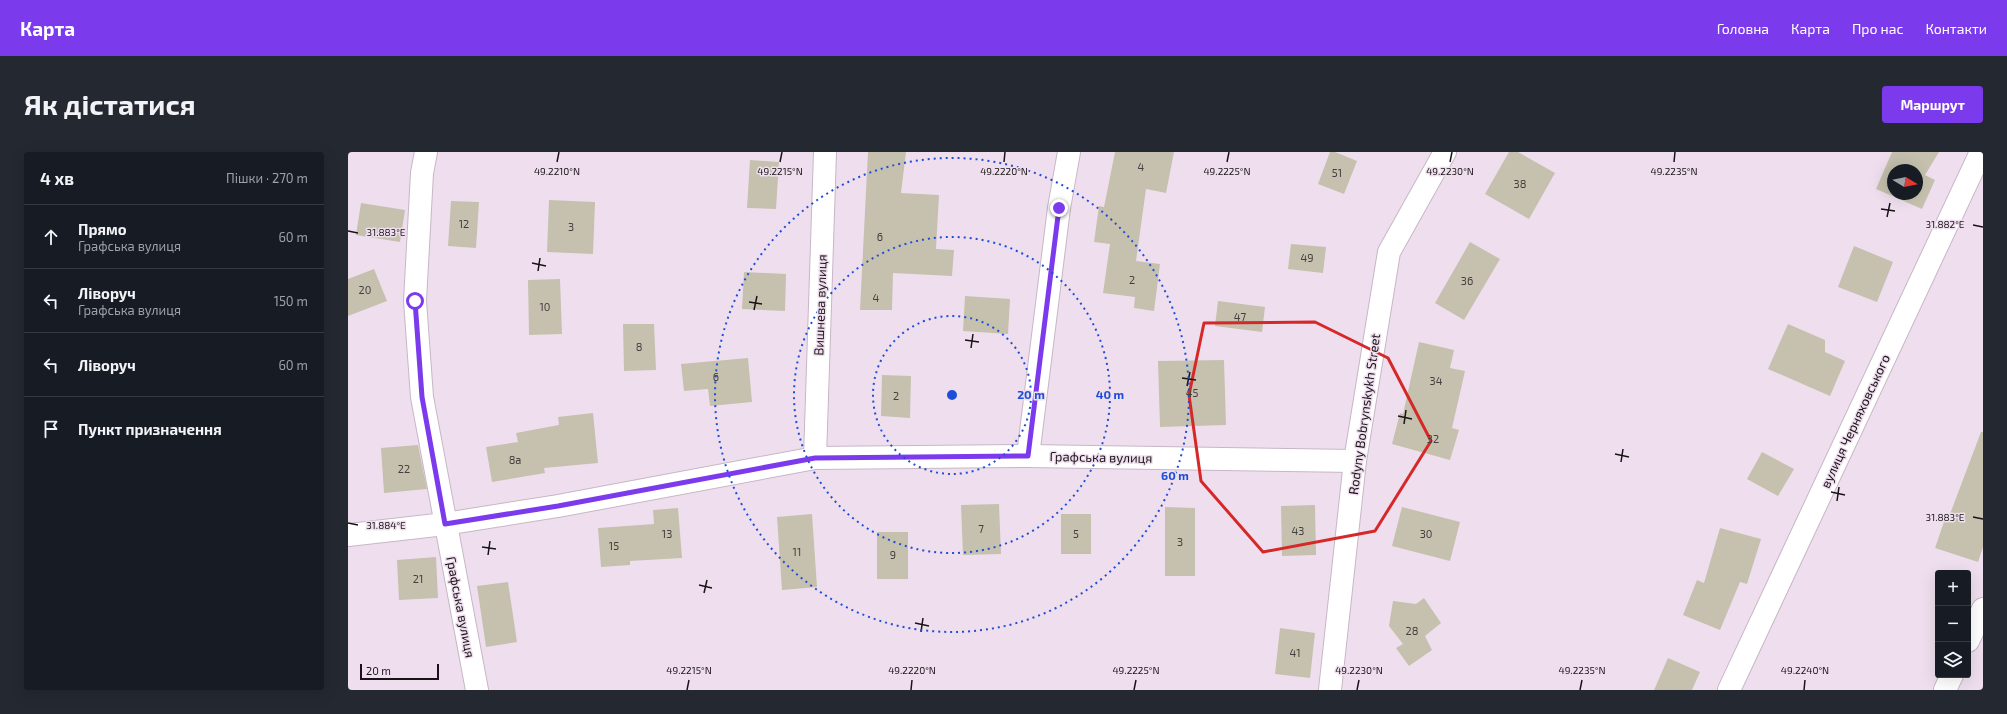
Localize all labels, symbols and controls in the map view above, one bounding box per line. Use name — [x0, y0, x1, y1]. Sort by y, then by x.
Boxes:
text: Карта — [20, 17, 75, 40]
text: Головна — [1717, 20, 1769, 37]
text: Карта — [1791, 20, 1830, 37]
text: Про нас — [1852, 20, 1903, 37]
text: Контакти — [1925, 20, 1987, 37]
button: Маршрут — [1882, 86, 1983, 123]
text: Як дістатися — [24, 87, 196, 121]
house number: 4 — [1138, 160, 1145, 173]
north arrow — [1887, 164, 1923, 200]
text: 49.2210°N — [534, 165, 580, 177]
text: 49.2215°N — [757, 165, 803, 177]
text: 49.2220°N — [980, 165, 1028, 177]
text: 49.2225°N — [1203, 165, 1251, 177]
text: 49.2230°N — [1426, 165, 1474, 177]
text: 49.2235°N — [1651, 165, 1698, 177]
house number: 51 — [1332, 166, 1342, 179]
text: 4 хв — [40, 168, 74, 188]
text: Пішки · 270 m — [226, 170, 308, 186]
house number: 38 — [1514, 177, 1526, 190]
route end — [1050, 199, 1068, 217]
house number: 12 — [459, 217, 469, 230]
text: 31.882°E — [1926, 218, 1965, 230]
text: Прямо — [78, 220, 127, 238]
house number: 3 — [568, 220, 574, 233]
icon: ahead — [40, 226, 62, 248]
text: 31.883°E — [367, 226, 406, 238]
text: 60 m — [278, 229, 308, 245]
house number: 6 — [877, 230, 883, 243]
text: Графська вулиця — [78, 238, 181, 254]
house number: 49 — [1300, 251, 1314, 264]
street label: Вишнева вулиця — [810, 254, 830, 356]
house number: 2 — [1129, 273, 1135, 286]
house number: 36 — [1461, 274, 1473, 287]
house number: 20 — [359, 283, 371, 296]
text: Ліворуч — [78, 284, 136, 302]
icon: left — [40, 290, 62, 312]
house number: 4 — [873, 291, 880, 304]
route start — [406, 292, 424, 310]
text: 150 m — [274, 293, 308, 309]
house number: 10 — [539, 300, 551, 313]
text: Графська вулиця — [78, 302, 181, 318]
house number: 47 — [1234, 310, 1247, 323]
street label: Rodyny Bobrynskykh Street — [1345, 332, 1383, 496]
house number: 8 — [636, 340, 642, 353]
street label: вулиця Черняховського — [1817, 352, 1893, 490]
icon: left — [40, 354, 62, 376]
text: Ліворуч — [78, 356, 136, 374]
text: 60 m — [278, 357, 308, 373]
house number: 6 — [713, 370, 719, 383]
house number: 34 — [1430, 374, 1443, 387]
house number: 45 — [1186, 386, 1198, 399]
text: 20 m — [1017, 387, 1045, 401]
text: 40 m — [1096, 387, 1124, 401]
centre of rings — [945, 388, 959, 402]
house number: 2 — [893, 389, 899, 402]
icon: arrive — [40, 418, 62, 440]
text: Пункт призначення — [78, 420, 222, 438]
house number: 32 — [1427, 432, 1439, 445]
street label: Графська вулиця — [1049, 448, 1153, 466]
house number: 8а — [509, 453, 521, 466]
house number: 22 — [398, 462, 410, 475]
text: 60 m — [1161, 468, 1189, 482]
text: 31.883°E — [1926, 511, 1965, 523]
text: 31.884°E — [366, 519, 406, 531]
house number: 7 — [978, 522, 984, 535]
house number: 43 — [1292, 524, 1304, 537]
house number: 13 — [662, 527, 672, 540]
house number: 5 — [1073, 527, 1079, 540]
house number: 30 — [1420, 527, 1432, 540]
house number: 3 — [1177, 535, 1183, 548]
house number: 15 — [609, 539, 619, 552]
house number: 11 — [793, 545, 801, 558]
house number: 9 — [890, 548, 896, 561]
street label: Графська вулиця — [443, 555, 479, 659]
map controls — [1935, 570, 1971, 678]
button: + — [1935, 570, 1971, 606]
house number: 21 — [413, 572, 423, 585]
button: − — [1935, 606, 1971, 642]
house number: 28 — [1406, 624, 1418, 637]
button: layers — [1935, 642, 1971, 678]
house number: 41 — [1289, 646, 1301, 659]
scale bar — [360, 662, 439, 681]
text: 20 m — [366, 664, 391, 677]
text: 49.2215°N — [666, 664, 712, 676]
text: 49.2220°N — [888, 664, 936, 676]
text: 49.2225°N — [1112, 664, 1160, 676]
text: 49.2230°N — [1335, 664, 1383, 676]
text: 49.2235°N — [1559, 664, 1606, 676]
text: 49.2240°N — [1781, 664, 1829, 676]

